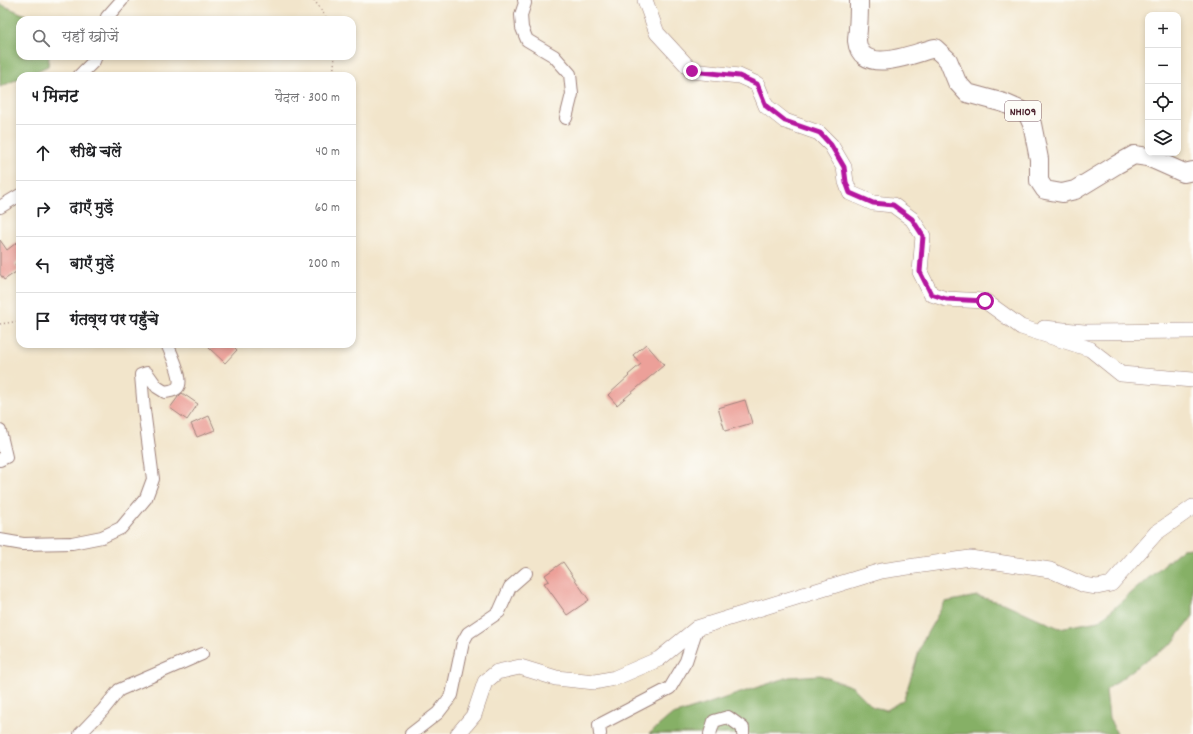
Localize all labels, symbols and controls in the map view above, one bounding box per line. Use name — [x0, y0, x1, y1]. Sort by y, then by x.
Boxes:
map controls — [1145, 12, 1181, 156]
button: + — [1145, 12, 1181, 48]
search box — [16, 16, 356, 60]
icon: search — [30, 27, 52, 49]
text: यहाँ खोजें — [62, 27, 119, 49]
button: − — [1145, 48, 1181, 84]
route end — [683, 62, 701, 80]
button: locate — [1145, 84, 1181, 120]
text: 4 मिनट — [32, 86, 79, 110]
text: पैदल · 300 m — [275, 89, 340, 108]
road number: NH109 — [1005, 101, 1041, 121]
button: layers — [1145, 120, 1181, 156]
icon: ahead — [32, 142, 54, 164]
text: सीधे चलें — [70, 142, 121, 164]
text: 40 m — [316, 143, 340, 162]
icon: right — [32, 198, 54, 220]
text: दाएँ मुड़ें — [70, 198, 113, 220]
text: 60 m — [315, 199, 340, 218]
icon: left — [32, 254, 54, 276]
text: बाएँ मुड़ें — [70, 254, 114, 276]
text: 200 m — [308, 255, 340, 274]
route start — [976, 292, 994, 310]
icon: arrive — [32, 310, 54, 332]
text: गंतव्य पर पहुँचे — [70, 310, 159, 332]

